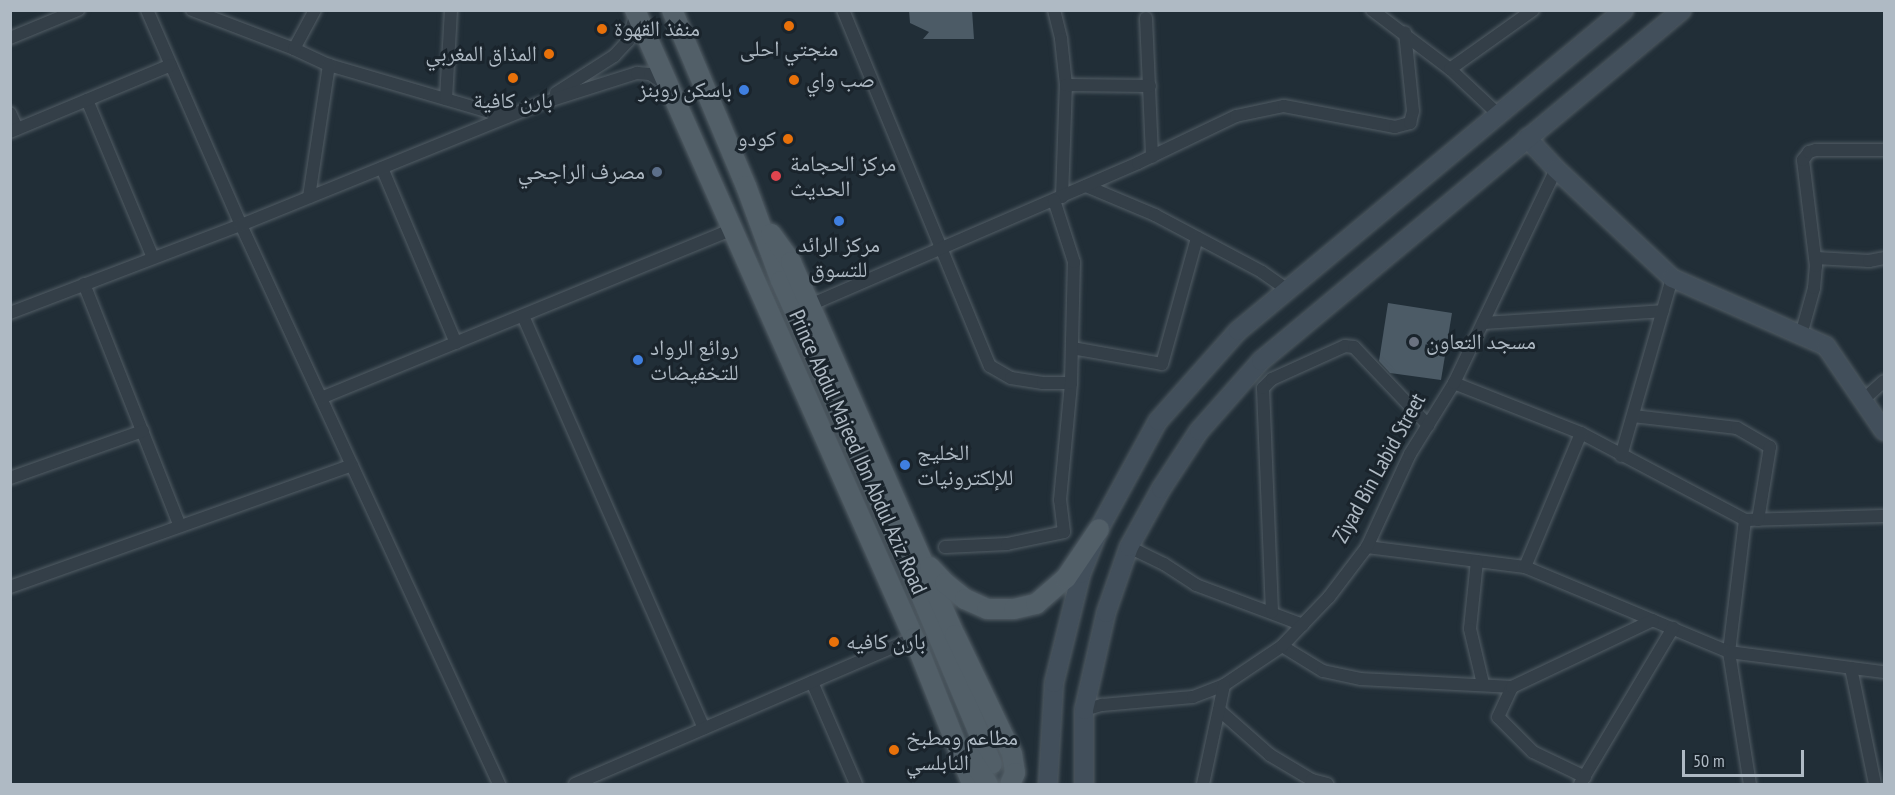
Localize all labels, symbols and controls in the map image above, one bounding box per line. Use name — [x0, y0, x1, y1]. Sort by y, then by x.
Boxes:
place label: منفذ القهوة — [614, 16, 700, 42]
marker: منجتي احلى — [782, 19, 796, 33]
marker: منفذ القهوة — [595, 22, 609, 36]
place label: منجتي احلى — [740, 36, 838, 62]
place label: المذاق المغربي — [425, 41, 537, 67]
marker: المذاق المغربي — [542, 47, 556, 61]
place label: صب واي — [806, 67, 875, 93]
marker: بارن كافية — [506, 71, 520, 85]
marker: صب واي — [787, 73, 801, 87]
place label: باسكن روبنز — [638, 77, 732, 103]
marker: باسكن روبنز — [737, 83, 751, 97]
place label: بارن كافية — [473, 88, 553, 114]
place label: كودو — [737, 126, 776, 152]
marker: كودو — [781, 132, 795, 146]
place label: مركز الحجامة الحديث — [790, 150, 896, 202]
place label: مصرف الراجحي — [518, 159, 645, 185]
marker: مصرف الراجحي — [650, 165, 664, 179]
marker: مركز الحجامة الحديث — [767, 167, 785, 185]
marker: مركز الرائد للتسوق — [832, 214, 846, 228]
place label: مركز الرائد للتسوق — [798, 231, 880, 282]
street label: Prince Abdul Majeed Ibn Abdul Aziz Road — [783, 305, 933, 599]
place label: مسجد التعاون — [1426, 329, 1536, 355]
place label: روائع الرواد للتخفيضات — [650, 334, 739, 386]
marker: مسجد التعاون — [1407, 335, 1421, 349]
marker: روائع الرواد للتخفيضات — [631, 353, 645, 367]
street label: Ziyad Bin Labid Street — [1327, 389, 1431, 547]
place label: الخليج للإلكترونيات — [917, 439, 1013, 490]
marker: الخليج للإلكترونيات — [898, 458, 912, 472]
place label: بارن كافيه — [846, 629, 925, 655]
marker: بارن كافيه — [827, 635, 841, 649]
place label: مطاعم ومطبخ النابلسي — [906, 724, 1018, 776]
scale bar — [1685, 738, 1806, 776]
marker: مطاعم ومطبخ النابلسي — [887, 743, 901, 757]
text: 50 m — [1693, 749, 1725, 772]

